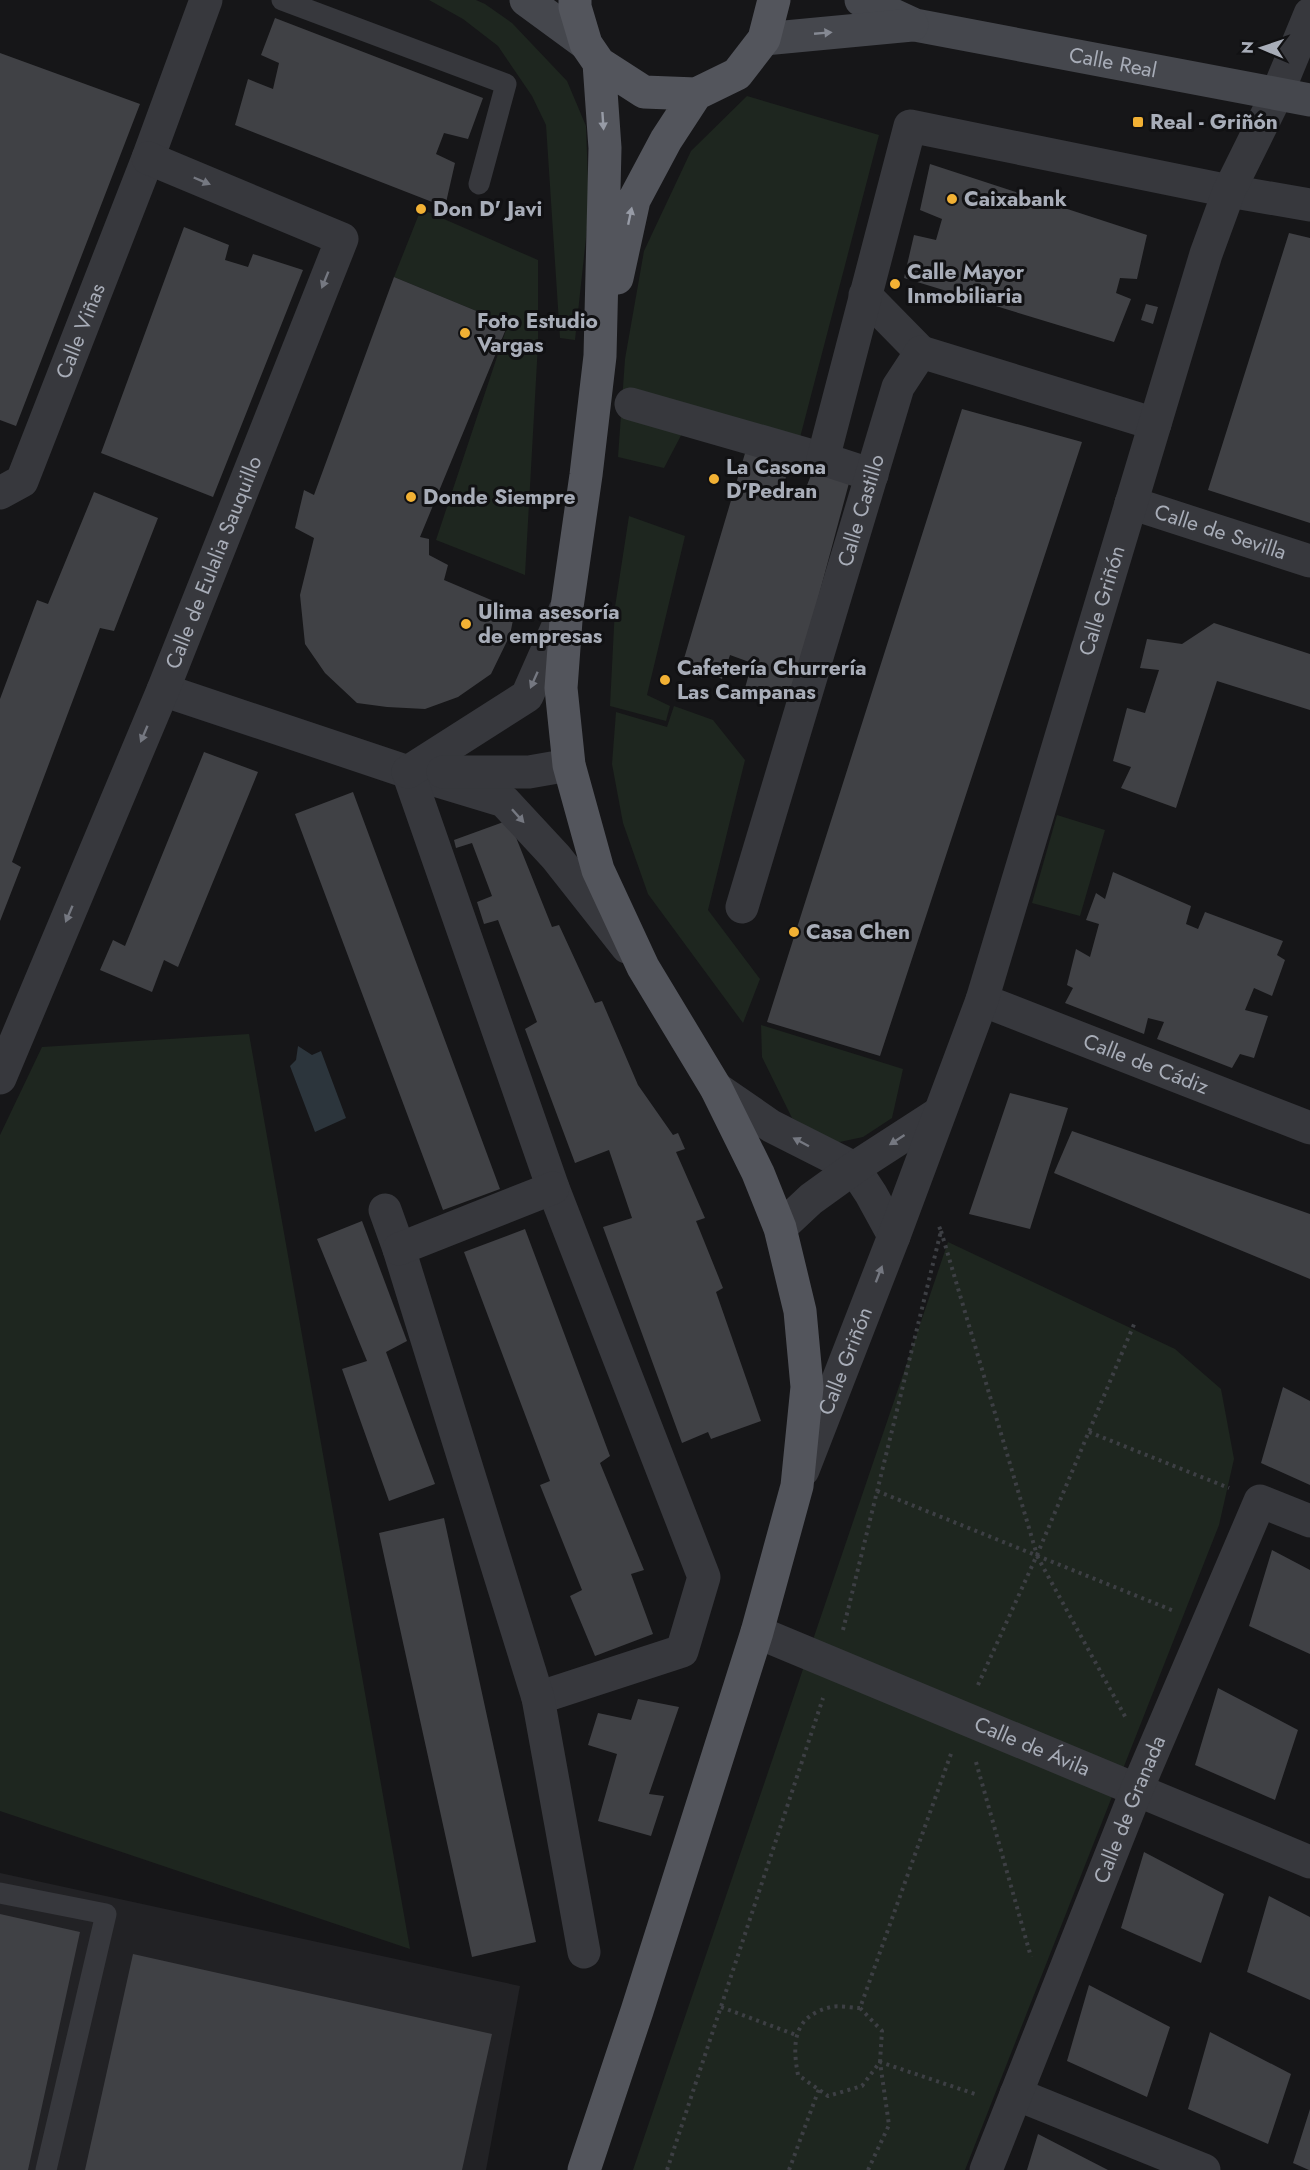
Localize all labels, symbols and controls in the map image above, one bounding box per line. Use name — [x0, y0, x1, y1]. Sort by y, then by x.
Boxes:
north arrow — [1232, 18, 1292, 78]
one-way arrow — [813, 28, 832, 38]
street label: Calle Real — [1067, 40, 1159, 86]
text: N — [1236, 41, 1259, 54]
place label: Real - Griñón — [1150, 107, 1278, 137]
one-way arrow — [599, 112, 608, 131]
marker: Real - Griñón — [1131, 115, 1145, 129]
one-way arrow — [194, 176, 212, 186]
place label: Caixabank — [964, 184, 1067, 214]
marker: Caixabank — [945, 192, 959, 206]
place label: Don D' Javi — [433, 194, 542, 224]
marker: Don D' Javi — [414, 202, 428, 216]
one-way arrow — [626, 207, 635, 226]
place label: Calle Mayor Inmobiliaria — [907, 257, 1025, 311]
one-way arrow — [320, 271, 330, 289]
marker: Calle Mayor Inmobiliaria — [888, 277, 902, 291]
street label: Calle Viñas — [48, 279, 113, 383]
place label: Foto Estudio Vargas — [476, 306, 598, 360]
marker: Foto Estudio Vargas — [458, 326, 472, 340]
street label: Calle de Eulalia Sauquillo — [158, 451, 269, 674]
street label: Calle Castillo — [830, 451, 892, 570]
place label: La Casona D'Pedran — [726, 452, 826, 506]
marker: La Casona D'Pedran — [707, 472, 721, 486]
place label: Donde Siempre — [423, 482, 576, 512]
marker: Donde Siempre — [404, 490, 418, 504]
street label: Calle de Sevilla — [1151, 497, 1290, 567]
street label: Calle Griñón — [1071, 542, 1133, 659]
place label: Ulima asesoría de empresas — [478, 597, 620, 651]
marker: Ulima asesoría de empresas — [459, 617, 473, 631]
place label: Cafetería Churrería Las Campanas — [677, 653, 867, 707]
one-way arrow — [529, 671, 539, 689]
marker: Cafetería Churrería Las Campanas — [658, 673, 672, 687]
one-way arrow — [139, 726, 149, 744]
one-way arrow — [511, 809, 525, 823]
one-way arrow — [64, 906, 74, 924]
place label: Casa Chen — [806, 917, 910, 947]
marker: Casa Chen — [787, 925, 801, 939]
street label: Calle de Cádiz — [1079, 1026, 1213, 1102]
one-way arrow — [888, 1135, 905, 1146]
one-way arrow — [793, 1137, 810, 1147]
one-way arrow — [874, 1265, 884, 1283]
street label: Calle Griñón — [811, 1302, 880, 1419]
street label: Calle de Ávila — [970, 1709, 1095, 1784]
street label: Calle de Granada — [1086, 1731, 1173, 1888]

